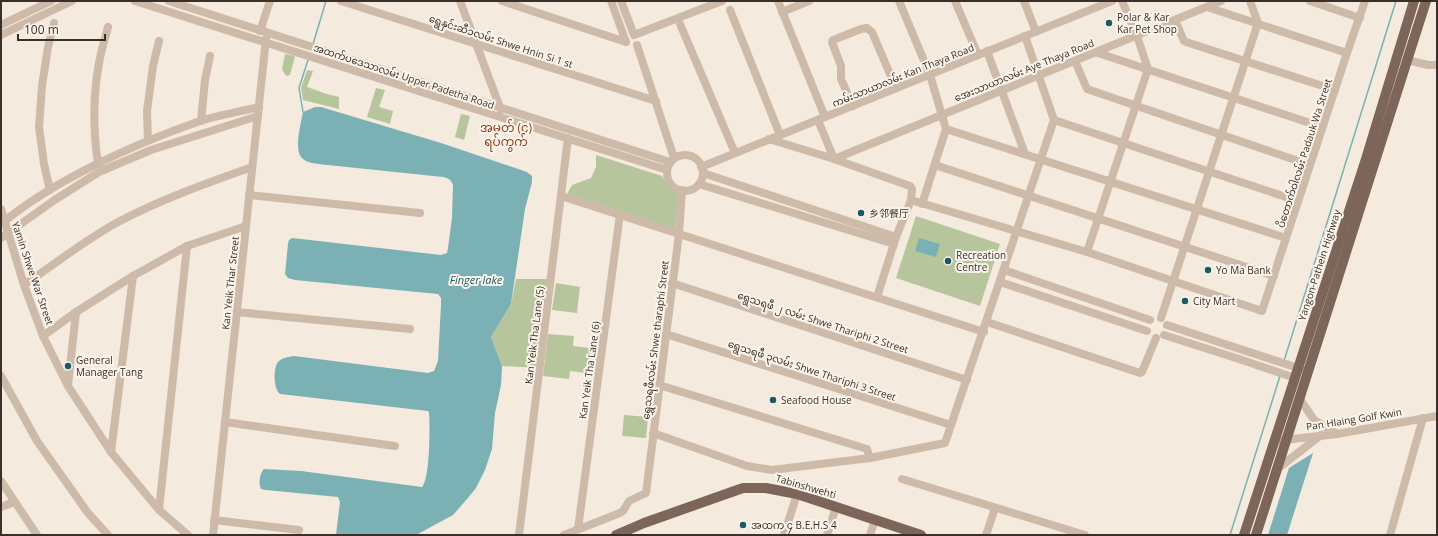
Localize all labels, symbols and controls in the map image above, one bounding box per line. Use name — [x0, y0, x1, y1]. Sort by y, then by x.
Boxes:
place label: Polar & Kar Kar Pet Shop — [1117, 10, 1177, 36]
street label: ရွေနှင်းဆီ၁လမ်း Shwe Hnin Si 1 st — [427, 11, 575, 73]
scale bar — [18, 16, 105, 42]
marker: Polar & Kar Kar Pet Shop — [1104, 18, 1114, 28]
text: 100 m — [24, 21, 59, 38]
street label: အေးသာယာလမ်း Aye Thaya Road — [952, 35, 1096, 105]
street label: အထက်ပဒေသာလမ်း Upper Padetha Road — [312, 40, 496, 112]
street label: ကမ်းသာယာလမ်း Kan Thaya Road — [830, 40, 976, 110]
street label: ပိတောက်ဝါလမ်း Padauk Wa Street — [1273, 76, 1335, 229]
district label: အမှတ် (၄) ရပ်ကွက် — [480, 119, 532, 152]
place label: 乡邻餐厅 — [869, 206, 909, 220]
street label: Yangon-Pathein Highway — [1294, 207, 1344, 322]
marker: 乡邻餐厅 — [856, 208, 866, 218]
street label: Yamin Shwe War Street — [9, 219, 57, 327]
street label: Kan Yeik Thar Street — [218, 235, 242, 330]
place label: Recreation Centre — [956, 248, 1006, 274]
marker: Recreation Centre — [943, 256, 953, 266]
street label: ရွှေသရဖီလမ်း Shwe tharaphi Street — [638, 259, 674, 420]
place label: Yo Ma Bank — [1216, 263, 1272, 277]
marker: Yo Ma Bank — [1203, 265, 1213, 275]
water label: Finger lake — [450, 272, 503, 287]
street label: Kan Yeik Tha Lane (5) — [521, 285, 547, 385]
street label: ရွေသရဖီ ၂ လမ်း Shwe Thariphi 2 Street — [735, 288, 911, 358]
place label: City Mart — [1193, 294, 1236, 308]
marker: City Mart — [1180, 296, 1190, 306]
street label: Kan Yeik Tha Lane (6) — [575, 320, 603, 420]
street label: ရွေသရဖီ ၃လမ်း Shwe Thariphi 3 Street — [726, 336, 898, 406]
place label: General Manager Tang — [76, 353, 143, 379]
marker: General Manager Tang — [63, 361, 73, 371]
place label: Seafood House — [781, 393, 852, 407]
marker: Seafood House — [768, 395, 778, 405]
street label: Pan Hlaing Golf Kwin — [1305, 405, 1403, 433]
street label: Tabinshwehti — [774, 471, 838, 501]
place label: အထက ၄ B.E.H.S 4 — [751, 518, 837, 534]
marker: အထက ၄ B.E.H.S 4 — [738, 520, 748, 530]

